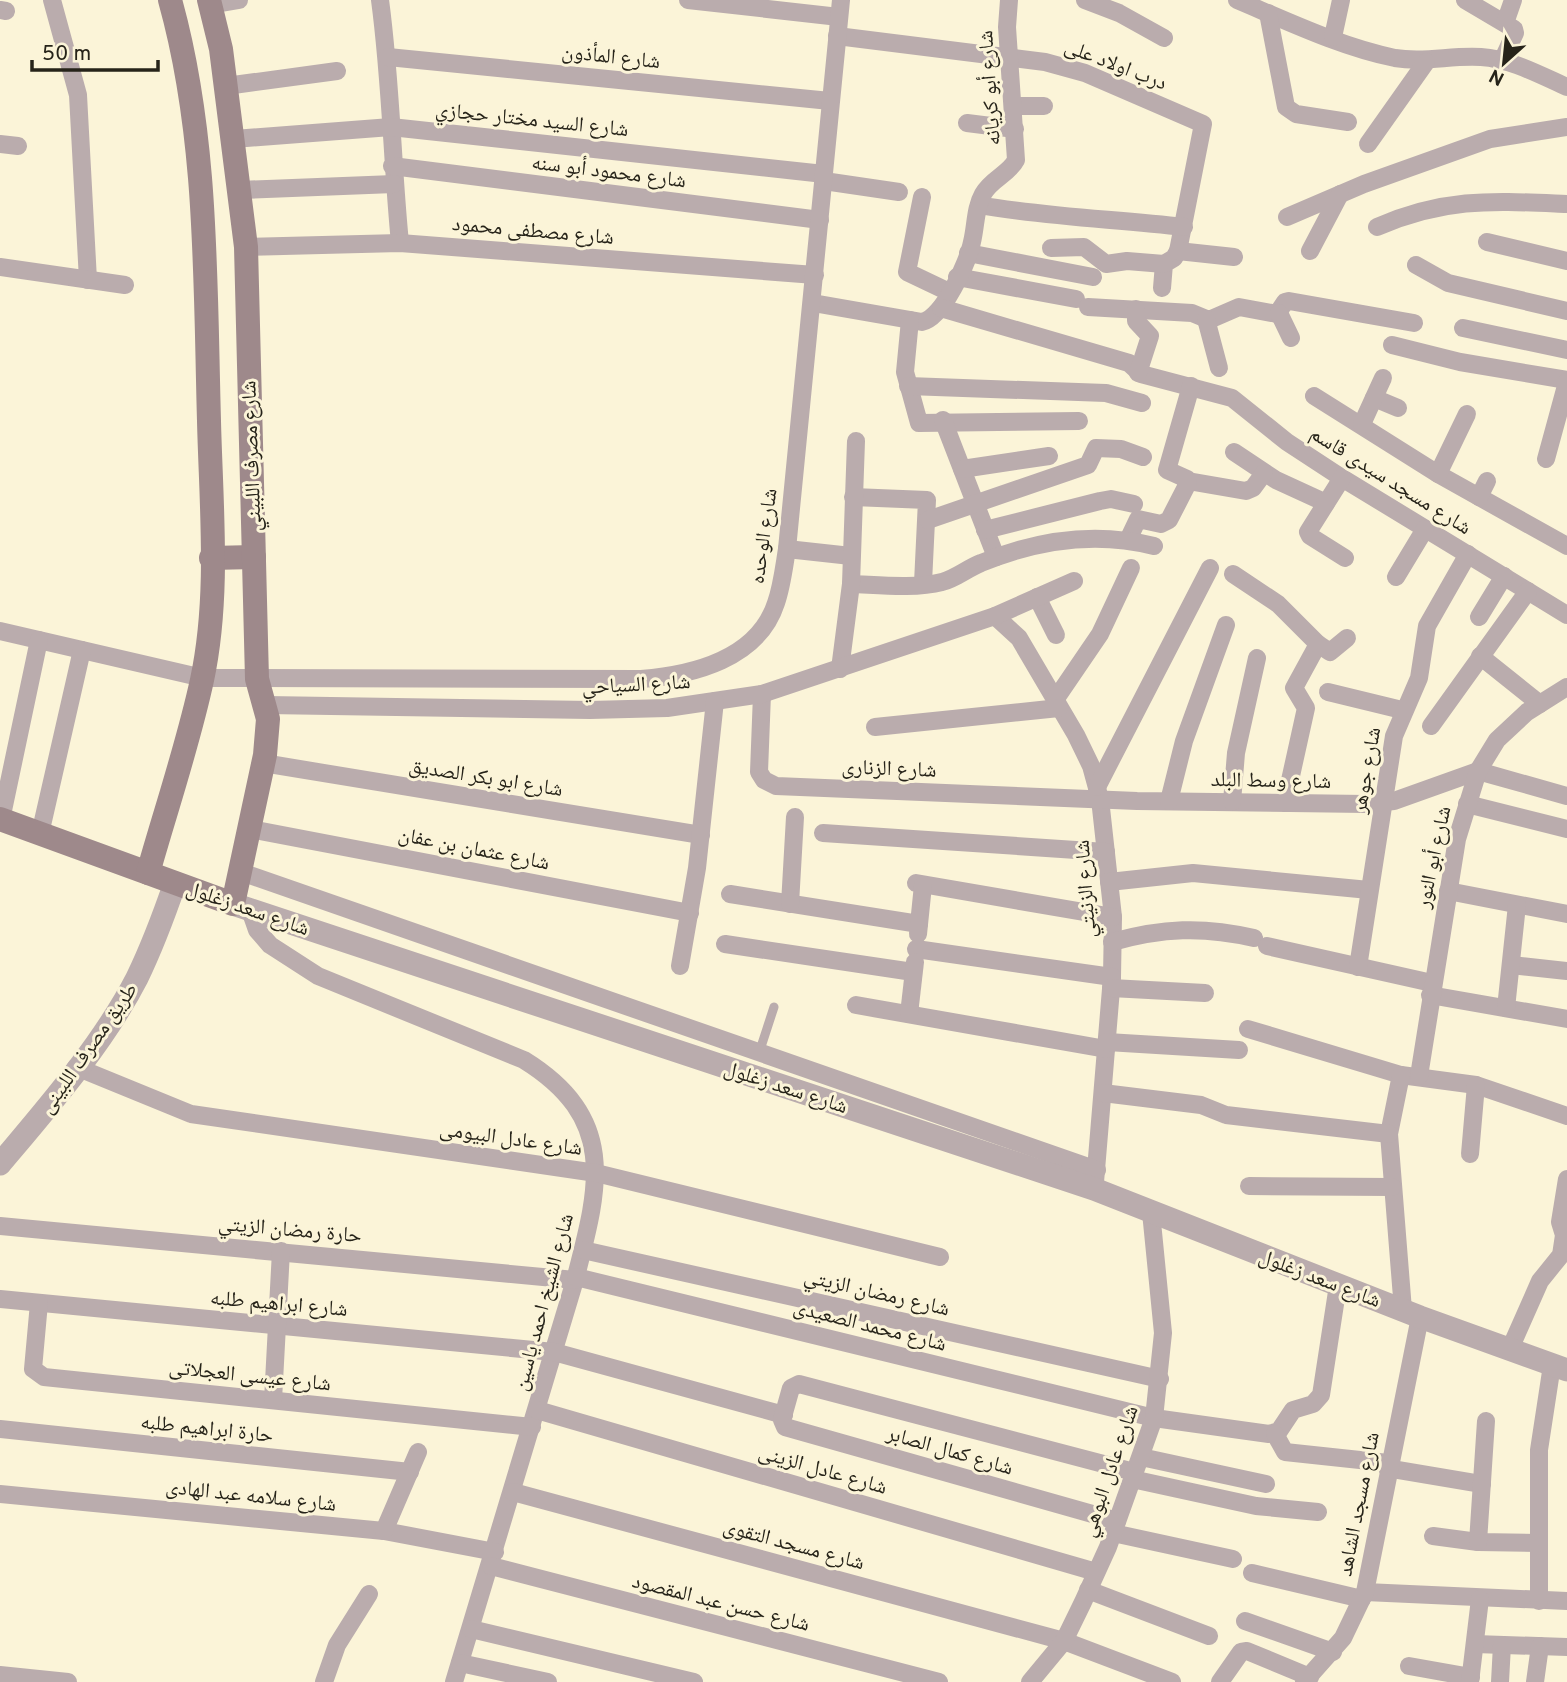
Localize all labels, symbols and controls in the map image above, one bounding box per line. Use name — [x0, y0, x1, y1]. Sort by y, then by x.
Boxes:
scale bar — [32, 28, 158, 72]
north arrow — [1469, 28, 1539, 98]
street label: شارع أبو كريانه — [972, 29, 1008, 146]
street label: درب اولاد على — [1060, 34, 1170, 97]
street label: شارع المأذون — [560, 38, 662, 76]
text: 50 m — [42, 41, 91, 68]
text: N — [1486, 63, 1509, 90]
street label: شارع السيد مختار حجازي — [434, 97, 630, 145]
street label: شارع محمود أبو سنه — [530, 149, 688, 195]
street label: شارع مصطفى محمود — [451, 211, 615, 252]
street label: شارع مصرف اللبيني — [236, 380, 270, 532]
street label: شارع مسجد سيدى قاسم — [1304, 421, 1476, 542]
street label: شارع الوحده — [744, 487, 785, 586]
street label: شارع السياحي — [581, 669, 691, 703]
street label: شارع جوهر — [1346, 725, 1388, 817]
street label: شارع ابو بكر الصديق — [407, 753, 565, 804]
street label: شارع الزنارى — [841, 754, 937, 785]
street label: شارع وسط البلد — [1211, 767, 1331, 796]
street label: شارع أبو النور — [1410, 804, 1458, 912]
street label: شارع عثمان بن عفان — [396, 822, 552, 877]
street label: شارع الزنيتي — [1070, 839, 1105, 939]
street label: شارع سعد زغلول — [182, 876, 313, 943]
street label: طريق مصرف اللبينى — [34, 978, 144, 1120]
street label: شارع سعد زغلول — [720, 1056, 851, 1121]
street label: شارع عادل البيومى — [438, 1116, 584, 1163]
street label: حارة رمضان الزيتي — [217, 1211, 363, 1252]
street label: شارع الشيخ احمد ياسين — [508, 1211, 581, 1394]
street label: شارع سعد زغلول — [1255, 1244, 1384, 1315]
street label: شارع رمضان الزيتي — [801, 1264, 952, 1325]
street label: شارع ابراهيم طلبه — [209, 1285, 349, 1324]
street label: شارع محمد الصعيدى — [790, 1294, 949, 1359]
street label: شارع عيسى العجلاتى — [167, 1355, 332, 1398]
street label: شارع عادل البوهي — [1075, 1402, 1147, 1541]
street label: حارة ابراهيم طلبه — [139, 1409, 275, 1450]
street label: شارع كمال الصابر — [882, 1420, 1016, 1482]
street label: شارع مسجد الشاهد — [1332, 1430, 1387, 1579]
street label: شارع عادل الزينى — [755, 1439, 890, 1502]
street label: شارع سلامه عبد الهادى — [164, 1474, 338, 1519]
street label: شارع مسجد التقوى — [720, 1514, 867, 1577]
street label: شارع حسن عبد المقصود — [629, 1568, 812, 1639]

